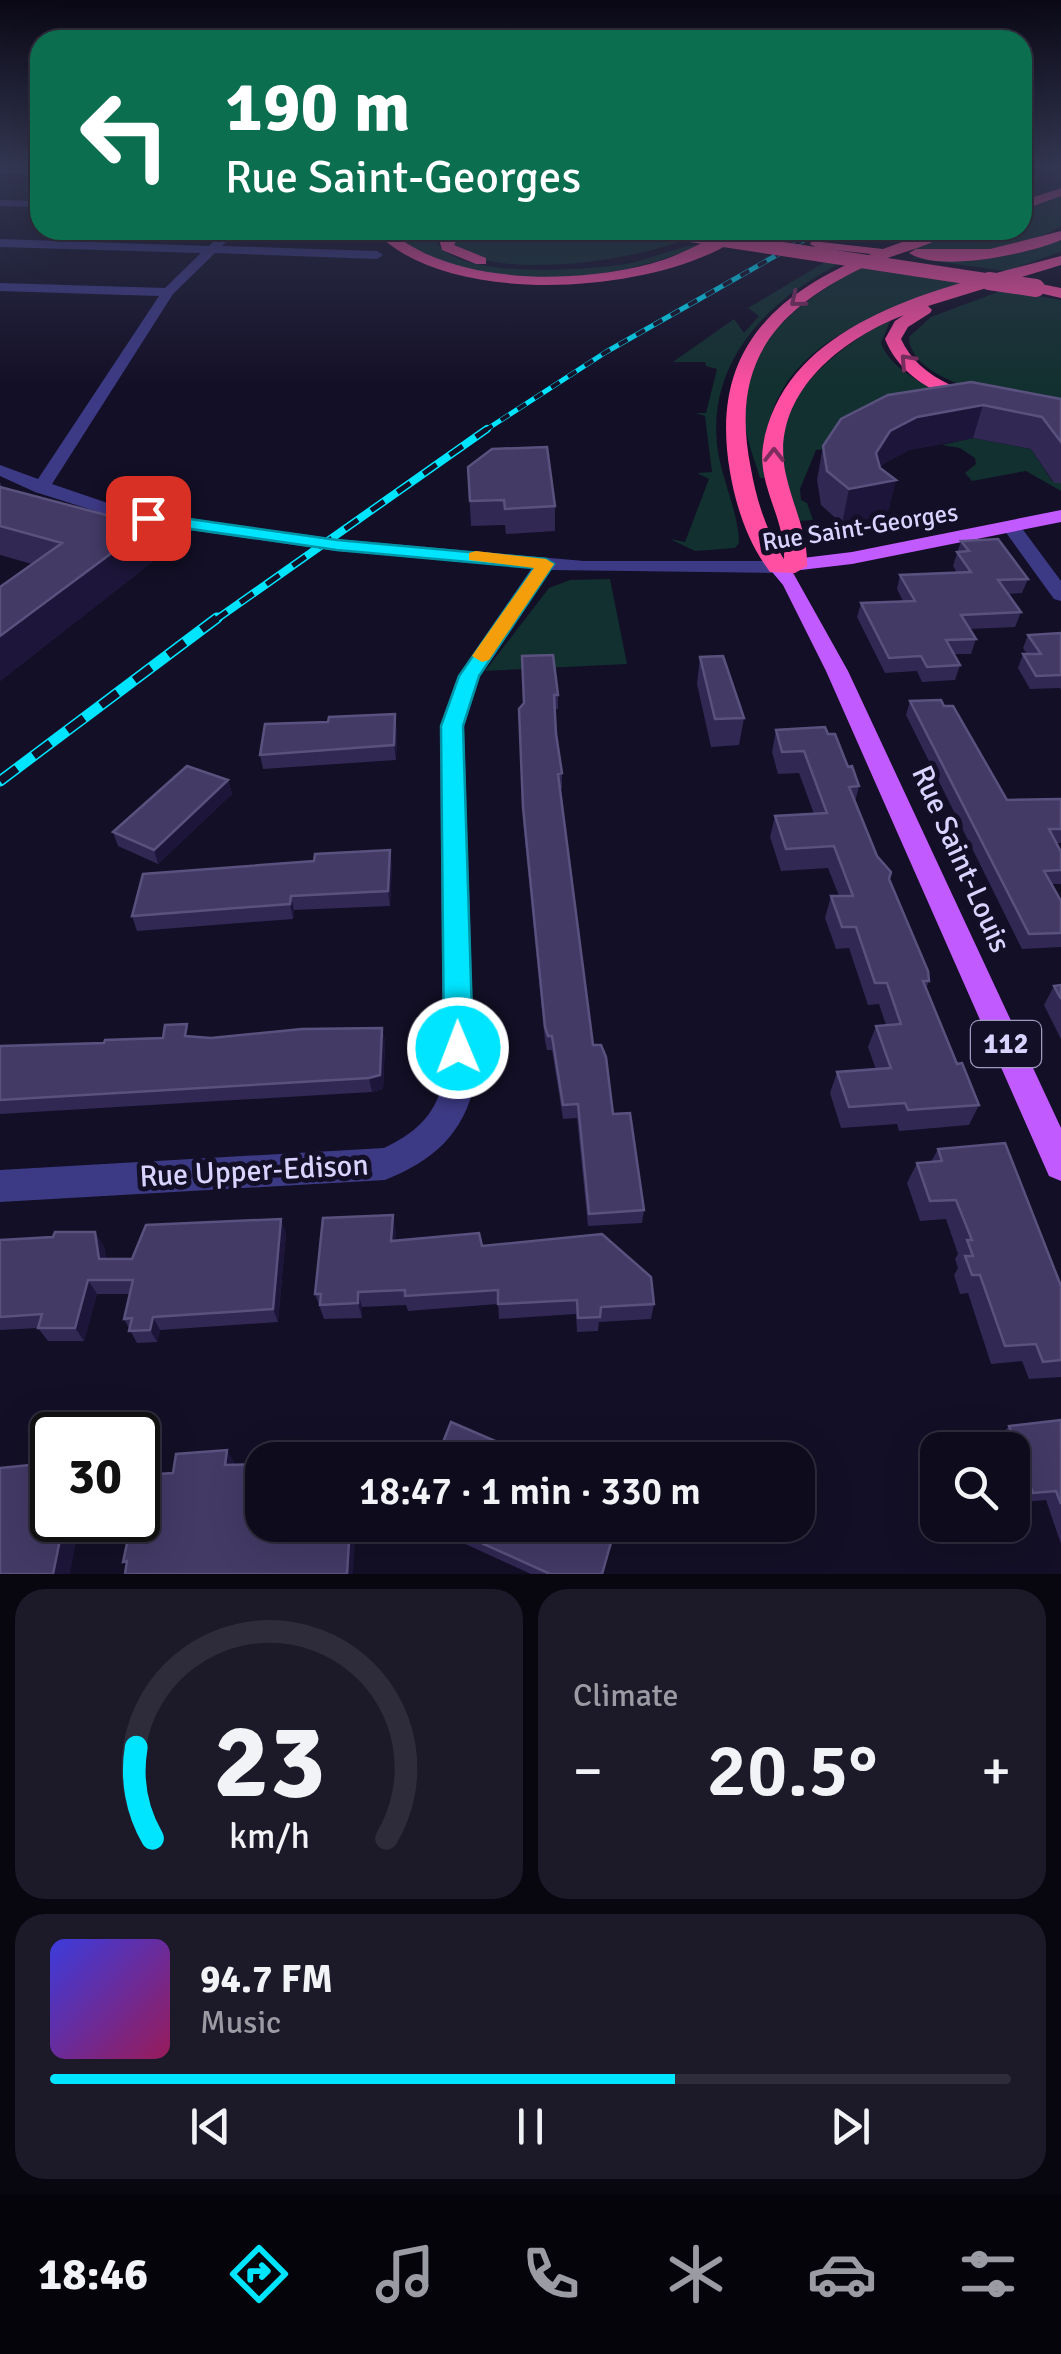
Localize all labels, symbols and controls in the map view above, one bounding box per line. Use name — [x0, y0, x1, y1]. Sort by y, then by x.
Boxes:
text: 190 m — [225, 64, 410, 150]
icon: left — [60, 70, 190, 200]
text: Rue Saint-Georges — [225, 150, 581, 205]
one-way arrow — [790, 288, 808, 306]
one-way arrow — [901, 354, 919, 372]
one-way arrow — [763, 447, 785, 462]
pin — [106, 476, 191, 561]
icon: arrive — [121, 491, 176, 546]
street label: Rue Saint-Georges — [760, 496, 960, 558]
street label: Rue Saint-Louis — [903, 760, 1019, 958]
position arrow — [406, 996, 510, 1100]
road number: 112 — [971, 1021, 1041, 1067]
street label: Rue Upper-Edison — [138, 1147, 370, 1195]
speed limit sign: 30 — [30, 1412, 160, 1542]
map controls — [920, 1432, 1030, 1542]
button: search — [920, 1432, 1030, 1542]
text: 18:47 · 1 min · 330 m — [359, 1468, 701, 1515]
text: Climate — [573, 1676, 679, 1715]
text: 23 — [213, 1698, 325, 1826]
text: 20.5° — [706, 1724, 878, 1817]
text: − — [573, 1737, 603, 1805]
text: + — [981, 1737, 1011, 1805]
text: km/h — [229, 1814, 309, 1858]
text: 94.7 FM — [200, 1956, 333, 2003]
text: Music — [200, 2003, 281, 2042]
icon: previous — [183, 2099, 238, 2154]
icon: pause — [503, 2099, 558, 2154]
icon: next — [823, 2099, 878, 2154]
icon: directions — [224, 2239, 294, 2309]
icon: music — [370, 2239, 440, 2309]
icon: phone — [516, 2239, 586, 2309]
icon: climate — [661, 2239, 731, 2309]
icon: car — [807, 2239, 877, 2309]
icon: filters — [953, 2239, 1023, 2309]
text: 18:46 — [38, 2247, 148, 2302]

